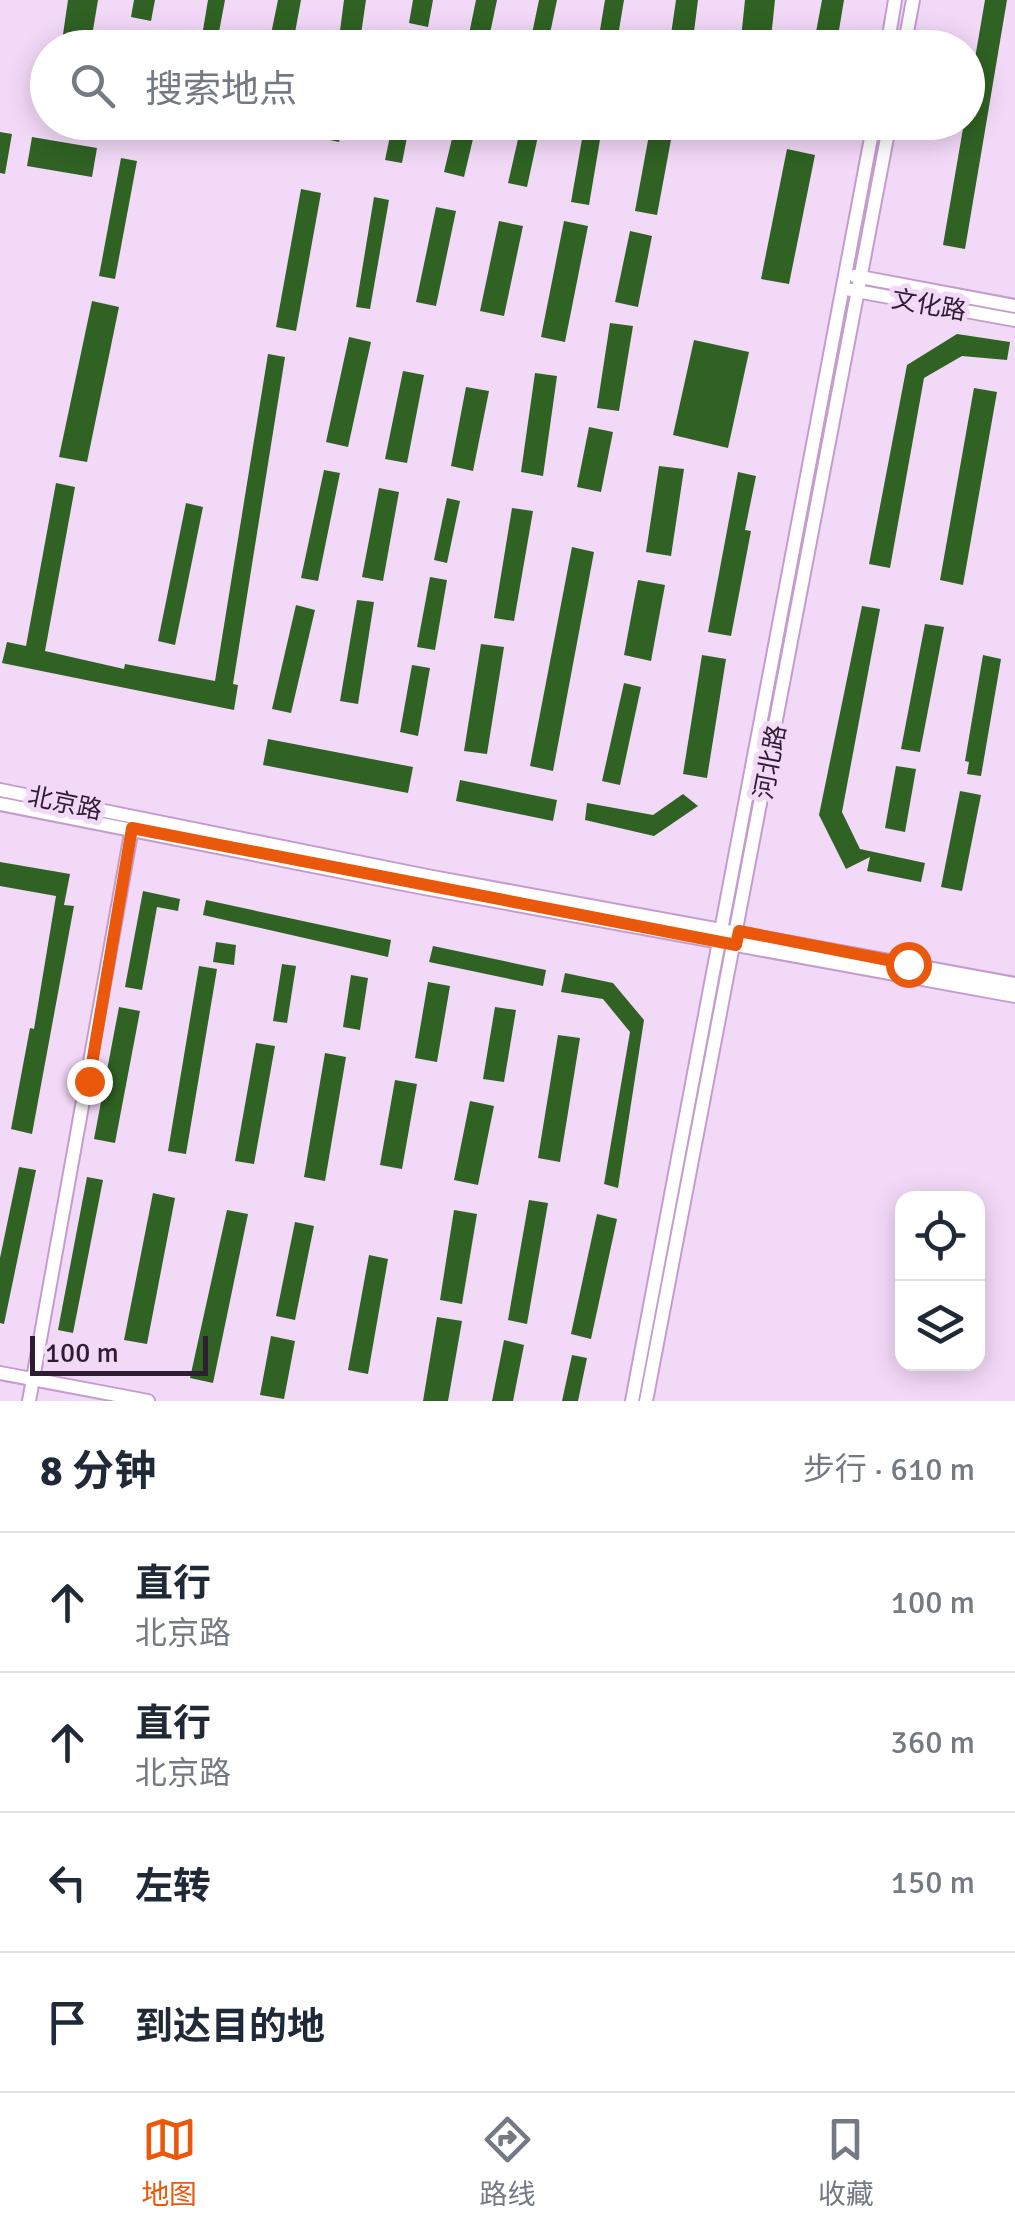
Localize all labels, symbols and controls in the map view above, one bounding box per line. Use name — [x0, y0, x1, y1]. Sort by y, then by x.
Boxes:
search box — [30, 30, 985, 140]
icon: search — [65, 58, 120, 113]
text: 搜索地点 — [145, 66, 297, 113]
street label: 文化路 — [889, 283, 969, 327]
street label: 河北路 — [748, 722, 792, 802]
street label: 北京路 — [25, 780, 105, 826]
route start — [886, 942, 932, 988]
route end — [67, 1059, 113, 1105]
map controls — [895, 1191, 985, 1371]
button: locate — [895, 1191, 985, 1281]
button: layers — [895, 1281, 985, 1371]
scale bar — [30, 1331, 208, 1376]
text: 100 m — [45, 1336, 119, 1370]
text: 8 分钟 — [40, 1446, 156, 1497]
text: 步行 · 610 m — [803, 1450, 975, 1489]
text: 直行 — [135, 1560, 211, 1607]
icon: ahead — [40, 1575, 95, 1630]
text: 100 m — [891, 1583, 975, 1622]
text: 北京路 — [135, 1614, 231, 1653]
text: 直行 — [135, 1700, 211, 1747]
icon: ahead — [40, 1715, 95, 1770]
text: 360 m — [891, 1723, 975, 1762]
text: 北京路 — [135, 1754, 231, 1793]
icon: left — [40, 1855, 95, 1910]
text: 左转 — [135, 1863, 211, 1910]
text: 150 m — [891, 1863, 975, 1902]
icon: arrive — [40, 1995, 95, 2050]
text: 到达目的地 — [135, 2003, 325, 2050]
tab: 地图 — [141, 2112, 197, 2212]
tab: 路线 — [479, 2112, 536, 2212]
tab: 收藏 — [818, 2112, 874, 2212]

